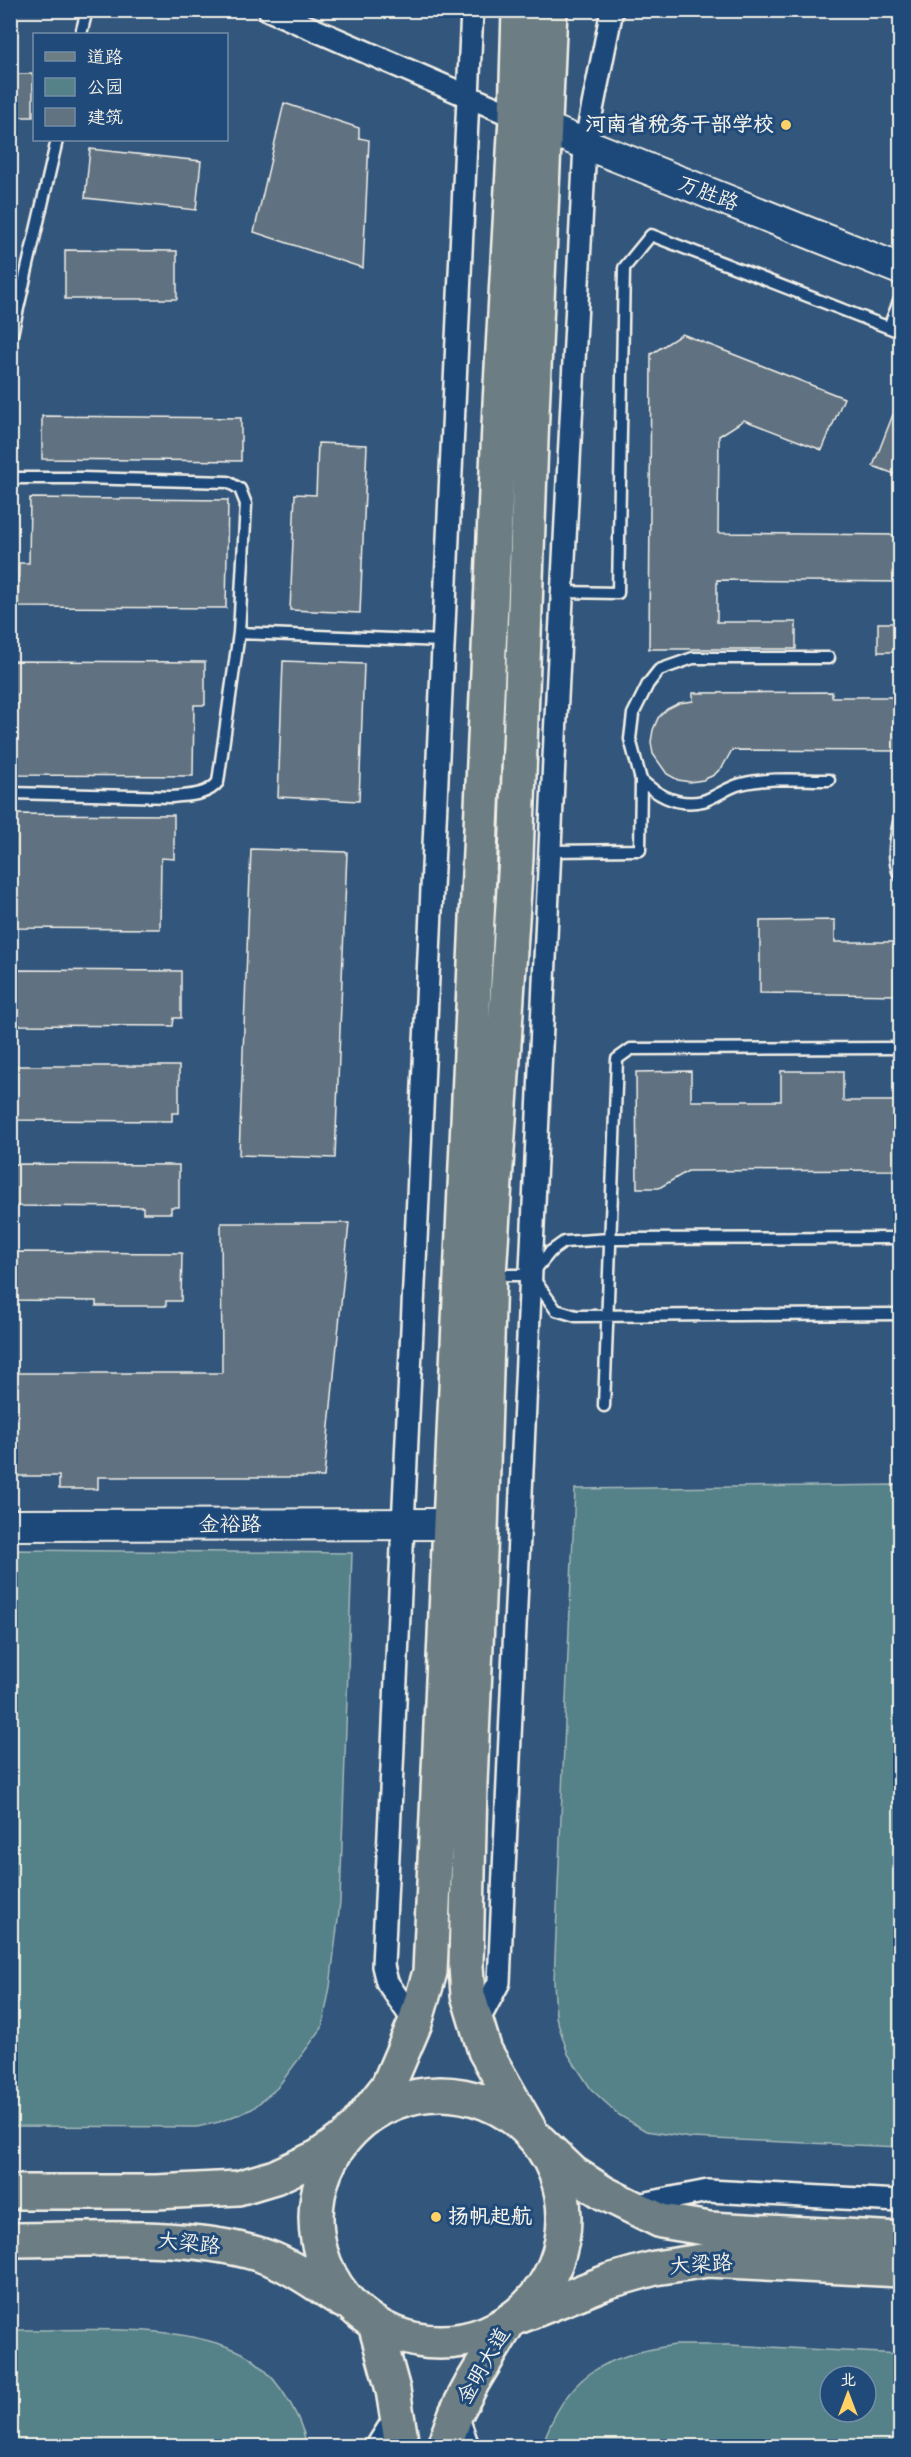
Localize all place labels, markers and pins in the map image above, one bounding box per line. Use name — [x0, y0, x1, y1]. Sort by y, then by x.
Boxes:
place label: 河南省税务干部学校 — [585, 111, 774, 139]
marker: 河南省税务干部学校 — [779, 118, 793, 132]
place label: 扬帆起航 — [448, 2203, 532, 2231]
marker: 扬帆起航 — [429, 2210, 443, 2224]

